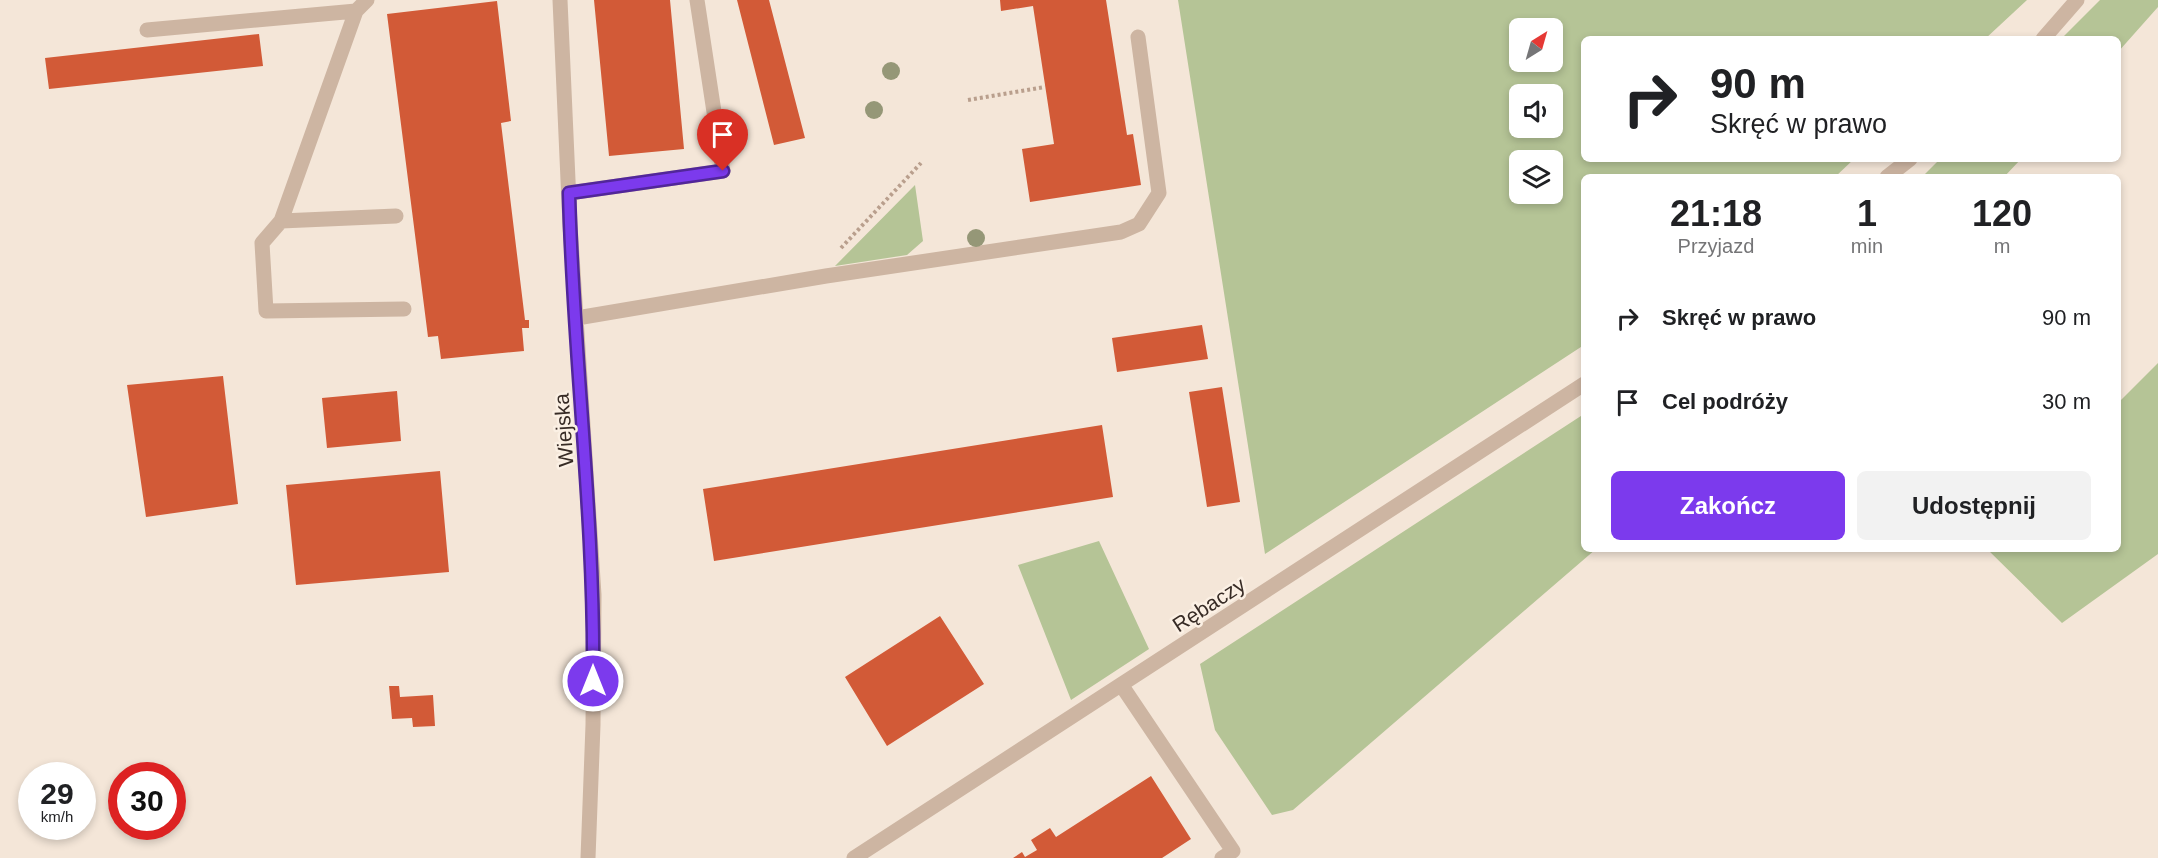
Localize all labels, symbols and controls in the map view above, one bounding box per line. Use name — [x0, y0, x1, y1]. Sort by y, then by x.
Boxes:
north arrow — [1509, 18, 1563, 72]
map controls — [1509, 18, 1563, 204]
icon: right — [1611, 60, 1689, 138]
text: 90 m — [1710, 60, 1806, 107]
button: sound — [1509, 84, 1563, 138]
pin — [697, 109, 748, 171]
text: Skręć w prawo — [1710, 109, 1887, 139]
icon: arrive — [706, 118, 739, 151]
button: layers — [1509, 150, 1563, 204]
text: 21:18 — [1670, 193, 1762, 234]
text: 1 — [1857, 193, 1877, 234]
text: 120 — [1972, 193, 2032, 234]
text: Przyjazd — [1678, 235, 1754, 257]
text: min — [1851, 235, 1883, 257]
text: m — [1994, 235, 2010, 257]
icon: right — [1611, 302, 1644, 335]
text: Skręć w prawo — [1662, 305, 1816, 330]
text: 90 m — [2042, 305, 2091, 330]
icon: arrive — [1611, 386, 1644, 419]
text: Cel podróży — [1662, 389, 1788, 414]
text: 30 m — [2042, 389, 2091, 414]
street label: Wiejska — [549, 392, 578, 468]
button: Zakończ — [1611, 471, 1845, 540]
button: Udostępnij — [1857, 471, 2091, 540]
street label: Rębaczy — [1168, 572, 1250, 636]
position arrow — [561, 649, 625, 713]
speed limit sign: 30 — [108, 762, 186, 840]
text: 29 — [40, 777, 74, 810]
text: km/h — [41, 808, 73, 825]

